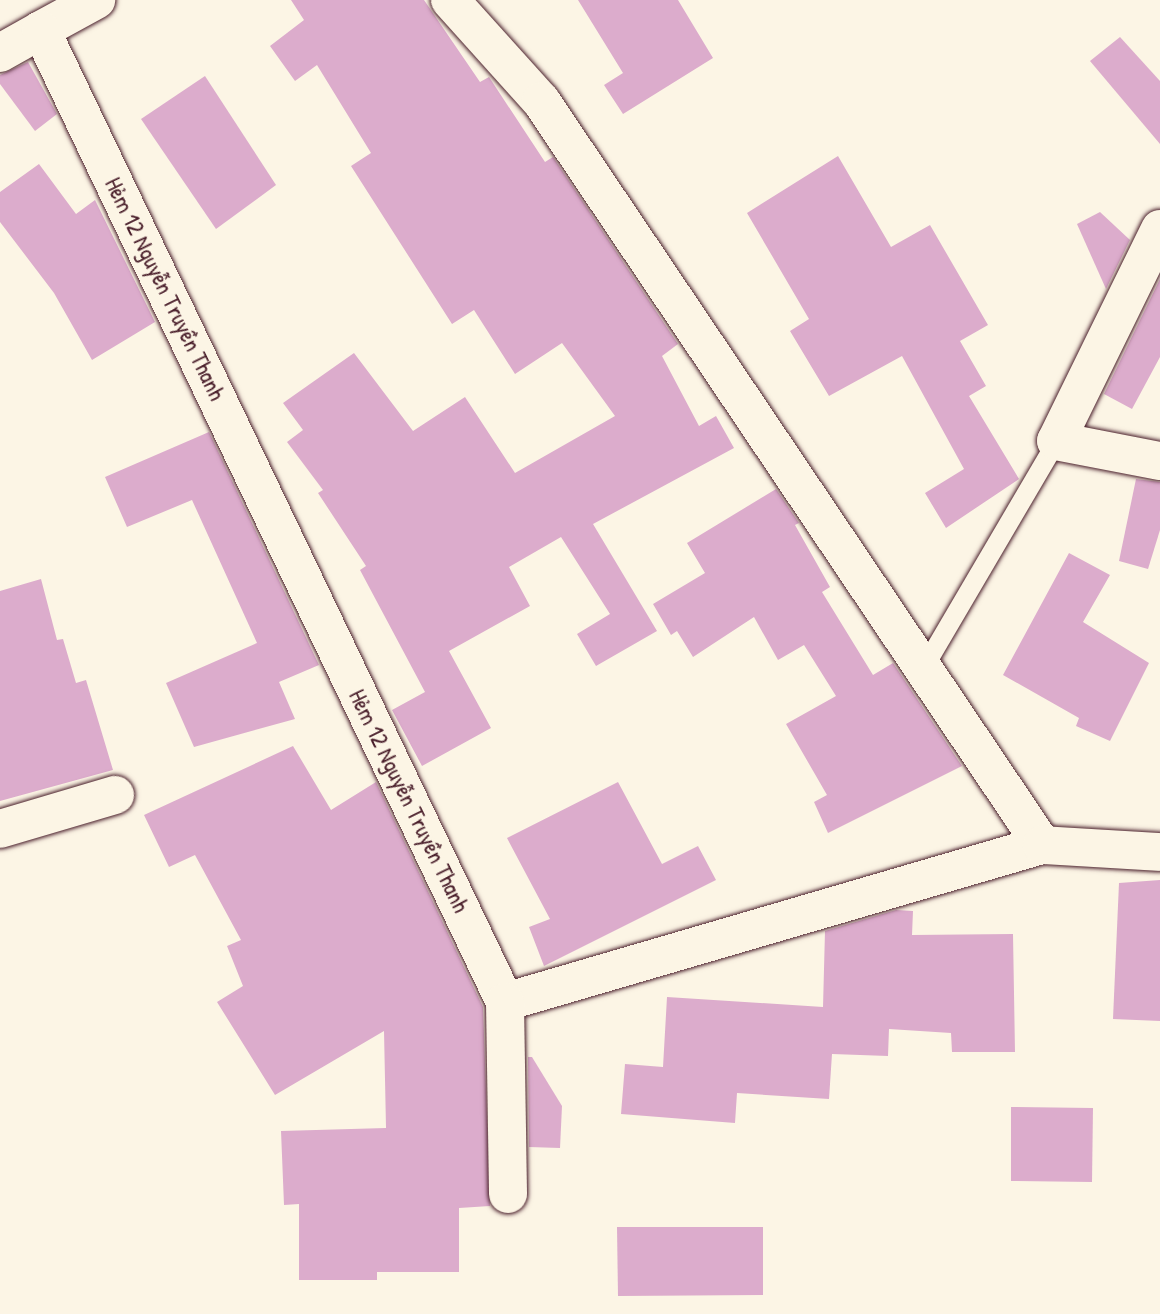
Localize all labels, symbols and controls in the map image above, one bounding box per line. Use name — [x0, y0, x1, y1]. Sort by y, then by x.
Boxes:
street label: Hẻm 12 Nguyễn Truyền Thanh — [99, 173, 231, 405]
street label: Hẻm 12 Nguyễn Truyền Thanh — [343, 685, 475, 917]

